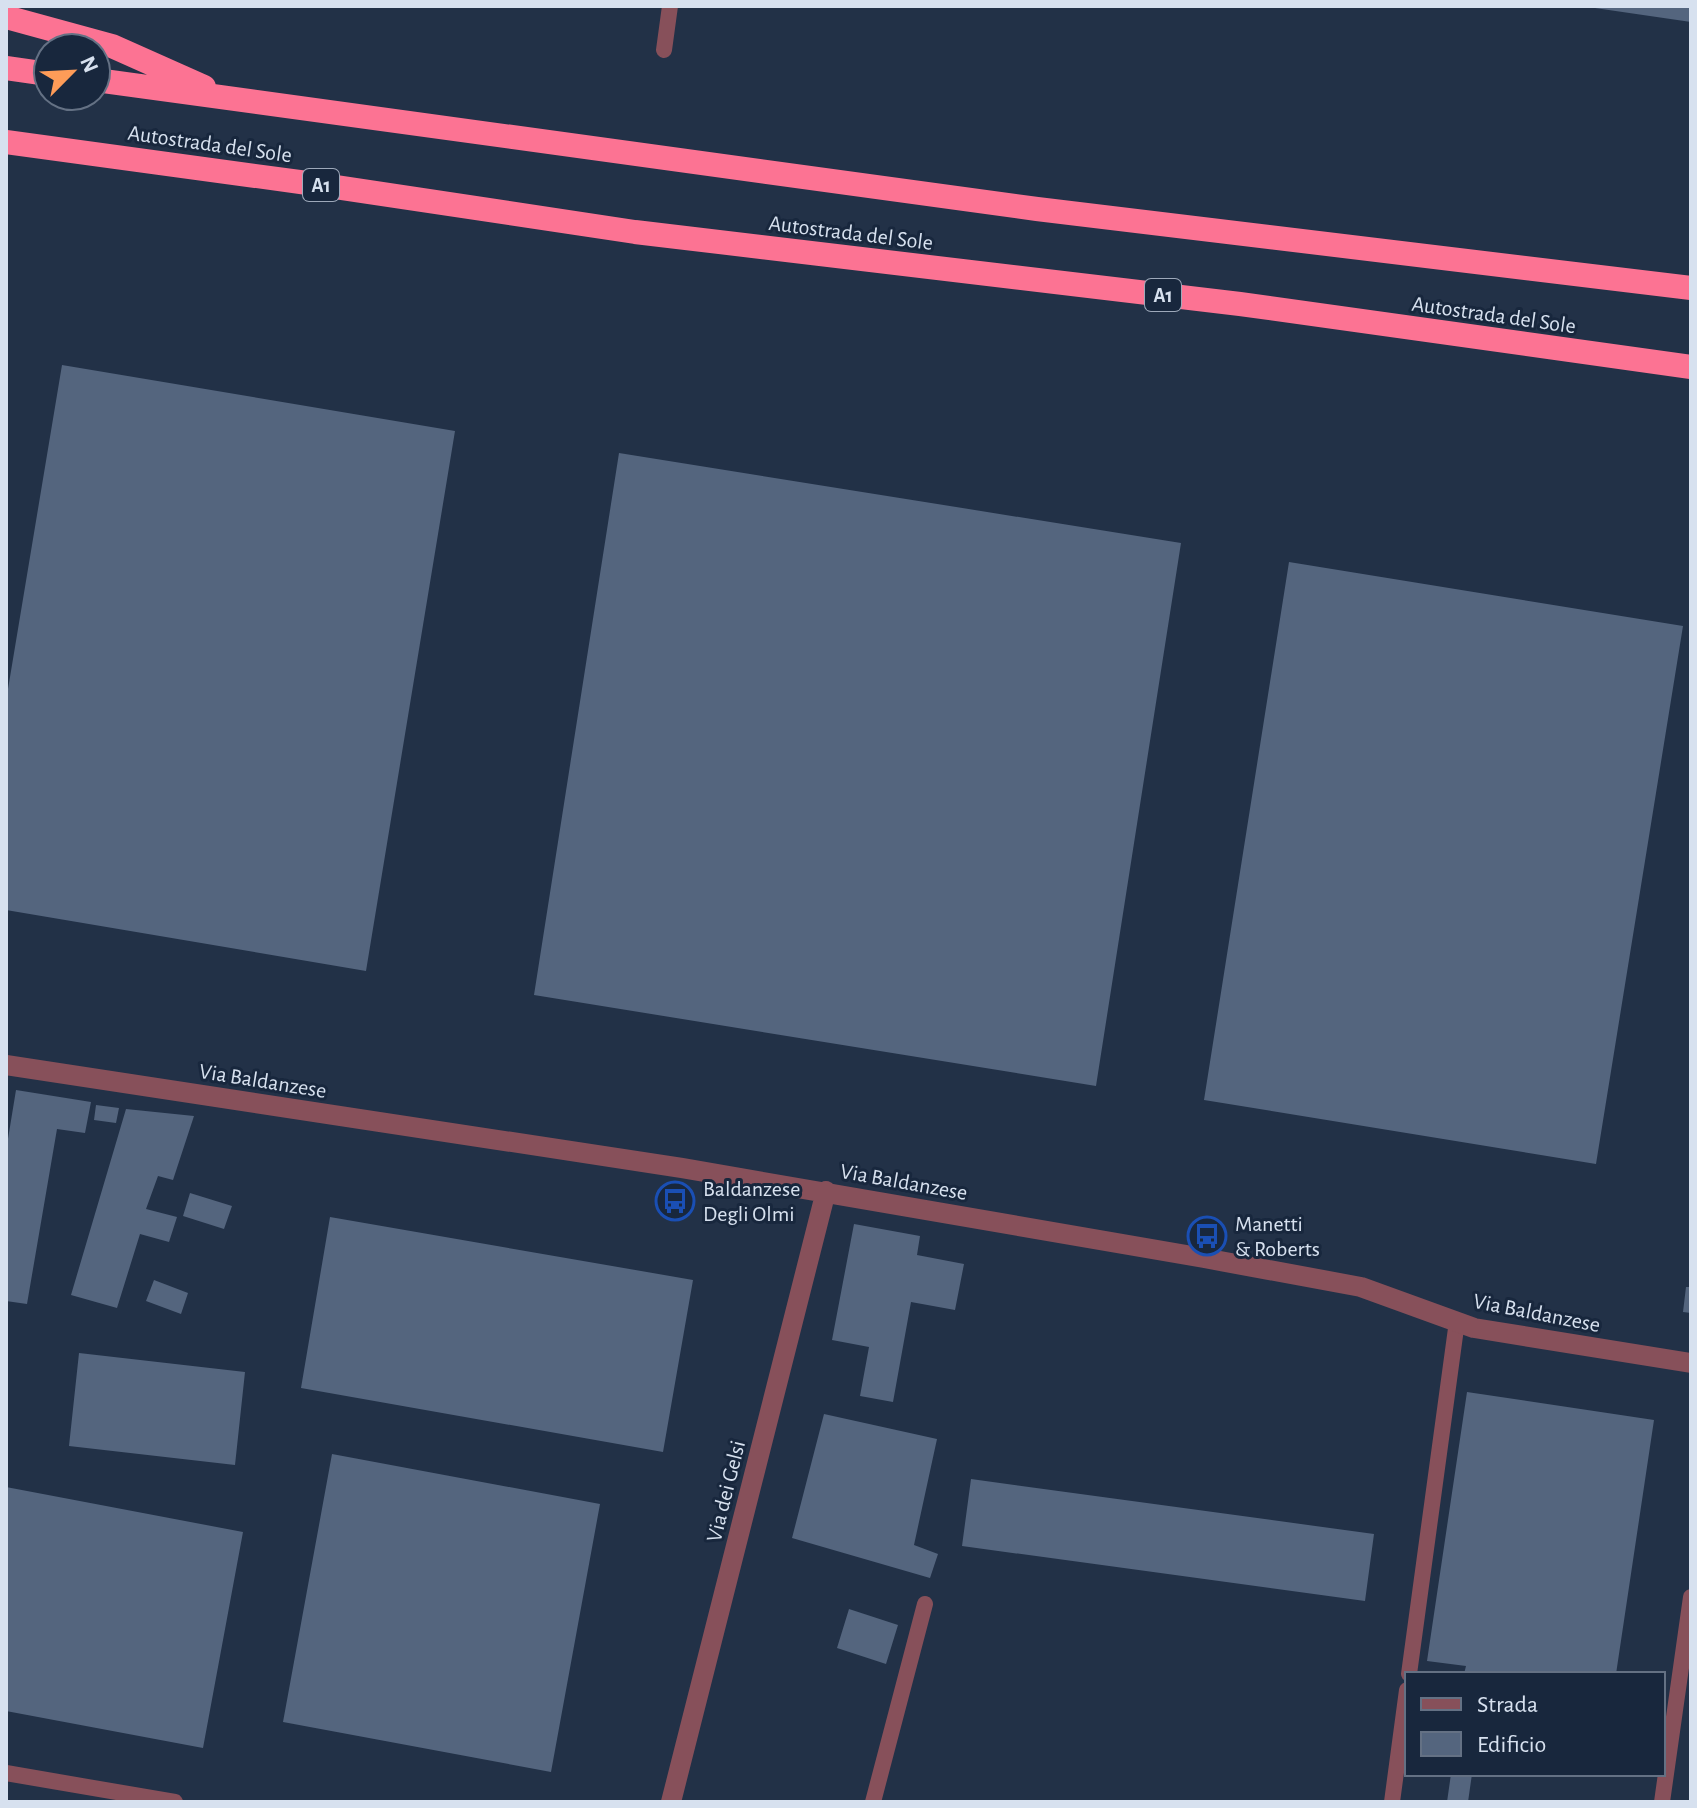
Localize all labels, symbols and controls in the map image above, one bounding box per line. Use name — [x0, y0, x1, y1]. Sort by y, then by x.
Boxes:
north arrow — [32, 32, 112, 112]
text: N — [76, 53, 103, 76]
street label: Autostrada del Sole — [126, 122, 293, 166]
road number: A1 — [303, 169, 339, 201]
street label: Autostrada del Sole — [767, 212, 934, 254]
road number: A1 — [1145, 279, 1181, 311]
street label: Autostrada del Sole — [1410, 293, 1577, 337]
street label: Via Baldanzese — [198, 1060, 328, 1102]
street label: Via Baldanzese — [838, 1160, 969, 1204]
place label: Baldanzese Degli Olmi — [703, 1178, 800, 1225]
bus stop icon: Baldanzese Degli Olmi — [654, 1180, 696, 1222]
place label: Manetti & Roberts — [1235, 1213, 1320, 1260]
bus stop icon: Manetti & Roberts — [1186, 1215, 1228, 1257]
street label: Via Baldanzese — [1471, 1290, 1602, 1336]
street label: Via dei Gelsi — [703, 1438, 749, 1544]
legend — [1405, 1672, 1665, 1776]
text: Strada — [1477, 1693, 1538, 1717]
text: Edificio — [1477, 1733, 1546, 1757]

